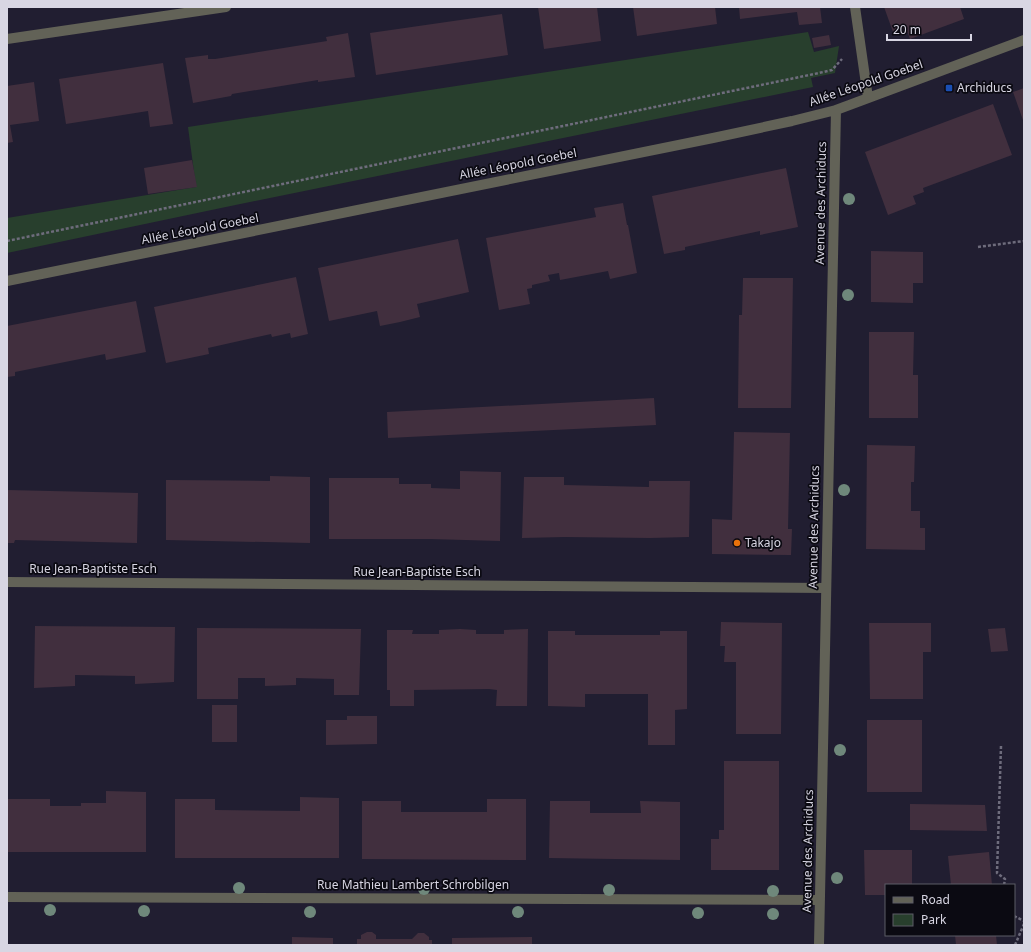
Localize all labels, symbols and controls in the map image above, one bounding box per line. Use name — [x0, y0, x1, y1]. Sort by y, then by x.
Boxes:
scale bar — [887, 16, 971, 42]
text: 20 m — [893, 21, 921, 38]
street label: Allée Léopold Goebel — [807, 55, 925, 110]
place label: Archiducs — [957, 79, 1012, 96]
marker: Archiducs — [944, 83, 954, 93]
street label: Avenue des Archiducs — [811, 141, 830, 265]
street label: Allée Léopold Goebel — [458, 144, 578, 183]
street label: Allée Léopold Goebel — [140, 209, 260, 248]
street label: Avenue des Archiducs — [804, 465, 823, 589]
place label: Takajo — [745, 534, 781, 551]
marker: Takajo — [732, 538, 742, 548]
street label: Rue Jean-Baptiste Esch — [29, 560, 157, 577]
street label: Rue Jean-Baptiste Esch — [353, 563, 481, 580]
street label: Avenue des Archiducs — [798, 789, 817, 913]
street label: Rue Mathieu Lambert Schrobilgen — [317, 876, 509, 893]
legend — [885, 884, 1015, 936]
text: Road — [921, 891, 950, 908]
text: Park — [921, 911, 947, 928]

